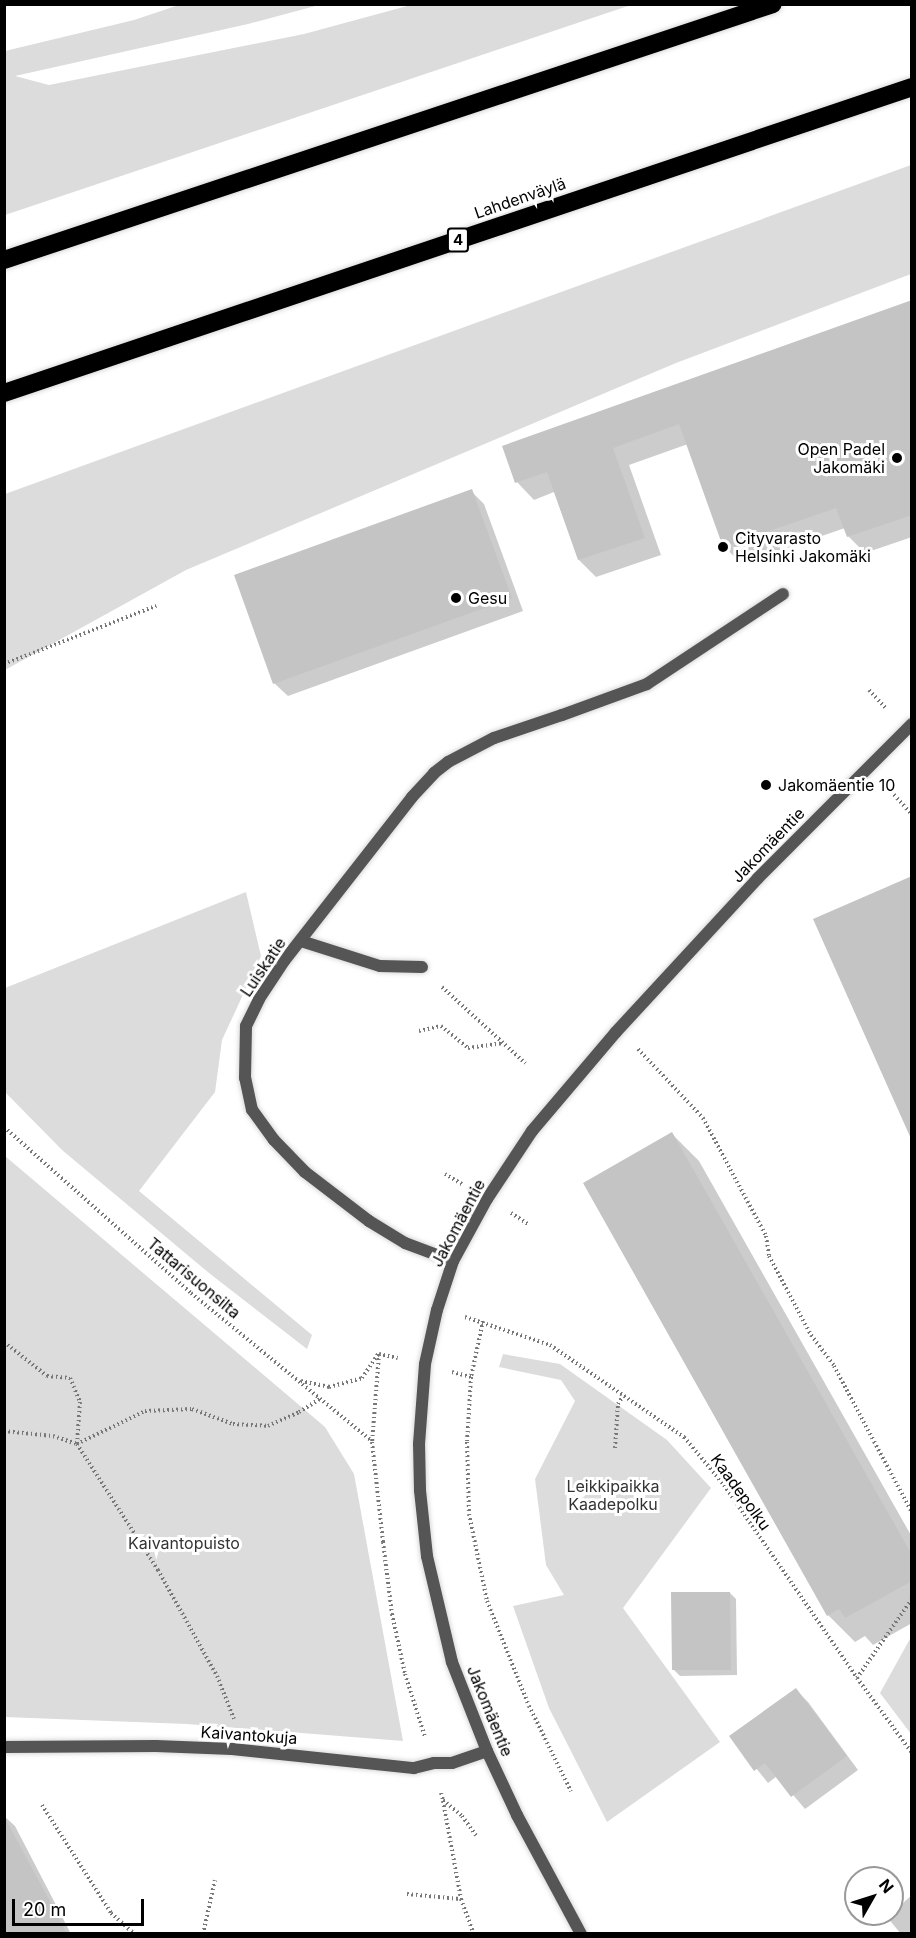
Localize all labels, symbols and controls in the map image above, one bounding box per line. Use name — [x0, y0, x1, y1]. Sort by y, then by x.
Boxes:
street label: Lahdenväylä — [472, 173, 568, 223]
road number: 4 — [446, 228, 470, 252]
place label: Open Padel Jakomäki — [797, 439, 885, 477]
marker: Open Padel Jakomäki — [890, 451, 904, 465]
place label: Cityvarasto Helsinki Jakomäki — [735, 528, 871, 566]
marker: Cityvarasto Helsinki Jakomäki — [716, 540, 730, 554]
place label: Gesu — [468, 588, 507, 608]
marker: Gesu — [449, 591, 463, 605]
place label: Jakomäentie 10 — [778, 775, 895, 795]
marker: Jakomäentie 10 — [759, 778, 773, 792]
street label: Jakomäentie — [728, 804, 808, 886]
street label: Luiskatie — [236, 934, 290, 1000]
street label: Jakomäentie — [427, 1176, 489, 1270]
street label: Tattarisuonsilta — [144, 1234, 244, 1322]
street label: Kaadepolku — [707, 1450, 775, 1534]
park label: Leikkipaikka Kaadepolku — [566, 1476, 660, 1514]
park label: Kaivantopuisto — [128, 1533, 240, 1553]
street label: Jakomäentie — [463, 1663, 517, 1759]
street label: Kaivantokuja — [200, 1722, 298, 1748]
north arrow — [844, 1866, 904, 1926]
text: N — [875, 1875, 898, 1897]
scale bar — [15, 1887, 147, 1925]
text: 20 m — [23, 1899, 66, 1920]

